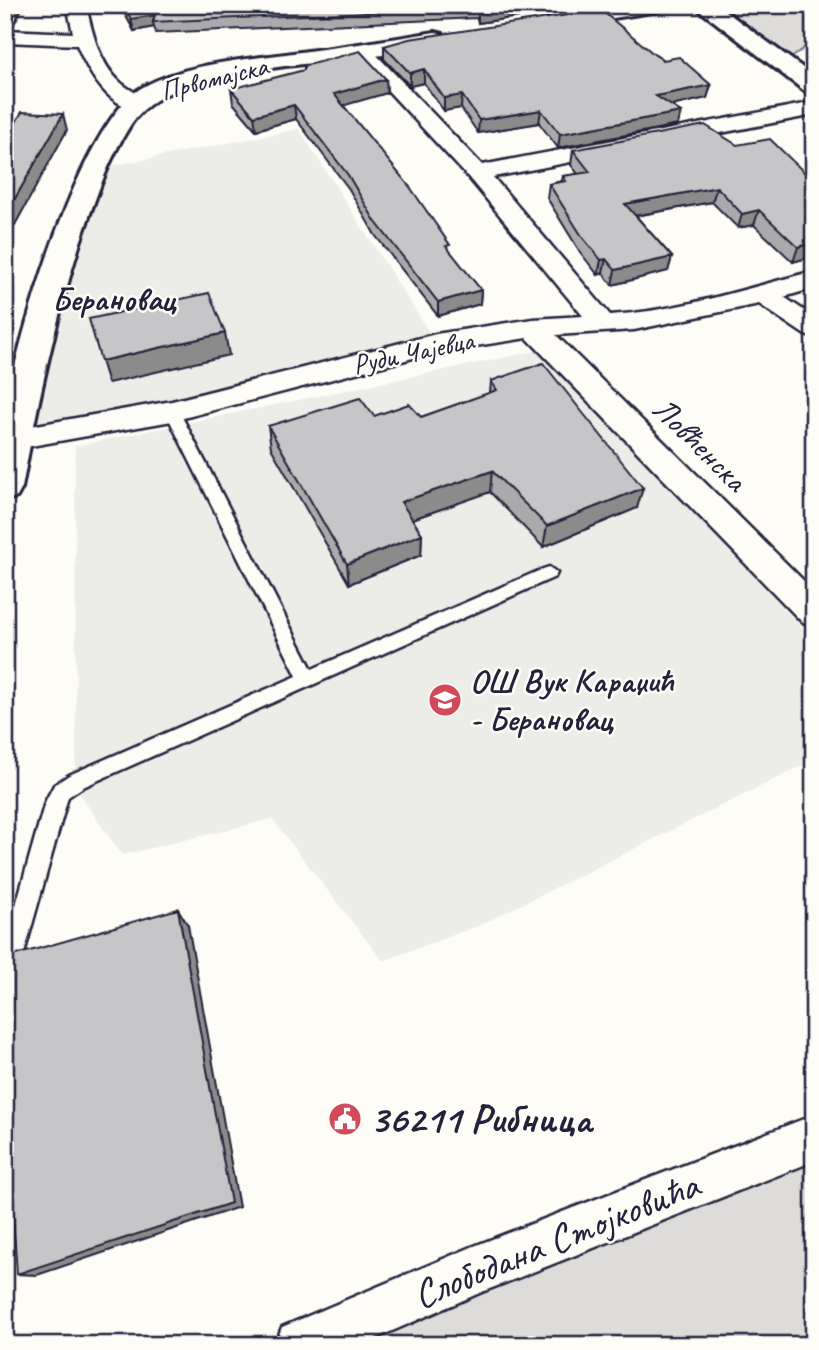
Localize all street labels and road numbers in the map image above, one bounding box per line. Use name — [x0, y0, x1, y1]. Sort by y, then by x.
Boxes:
street label: Првомајска — [157, 47, 273, 108]
street label: Руди Чајевца — [349, 322, 478, 382]
street label: Ловћенска — [644, 388, 757, 501]
street label: Слободана Стојковића — [406, 1159, 709, 1320]

